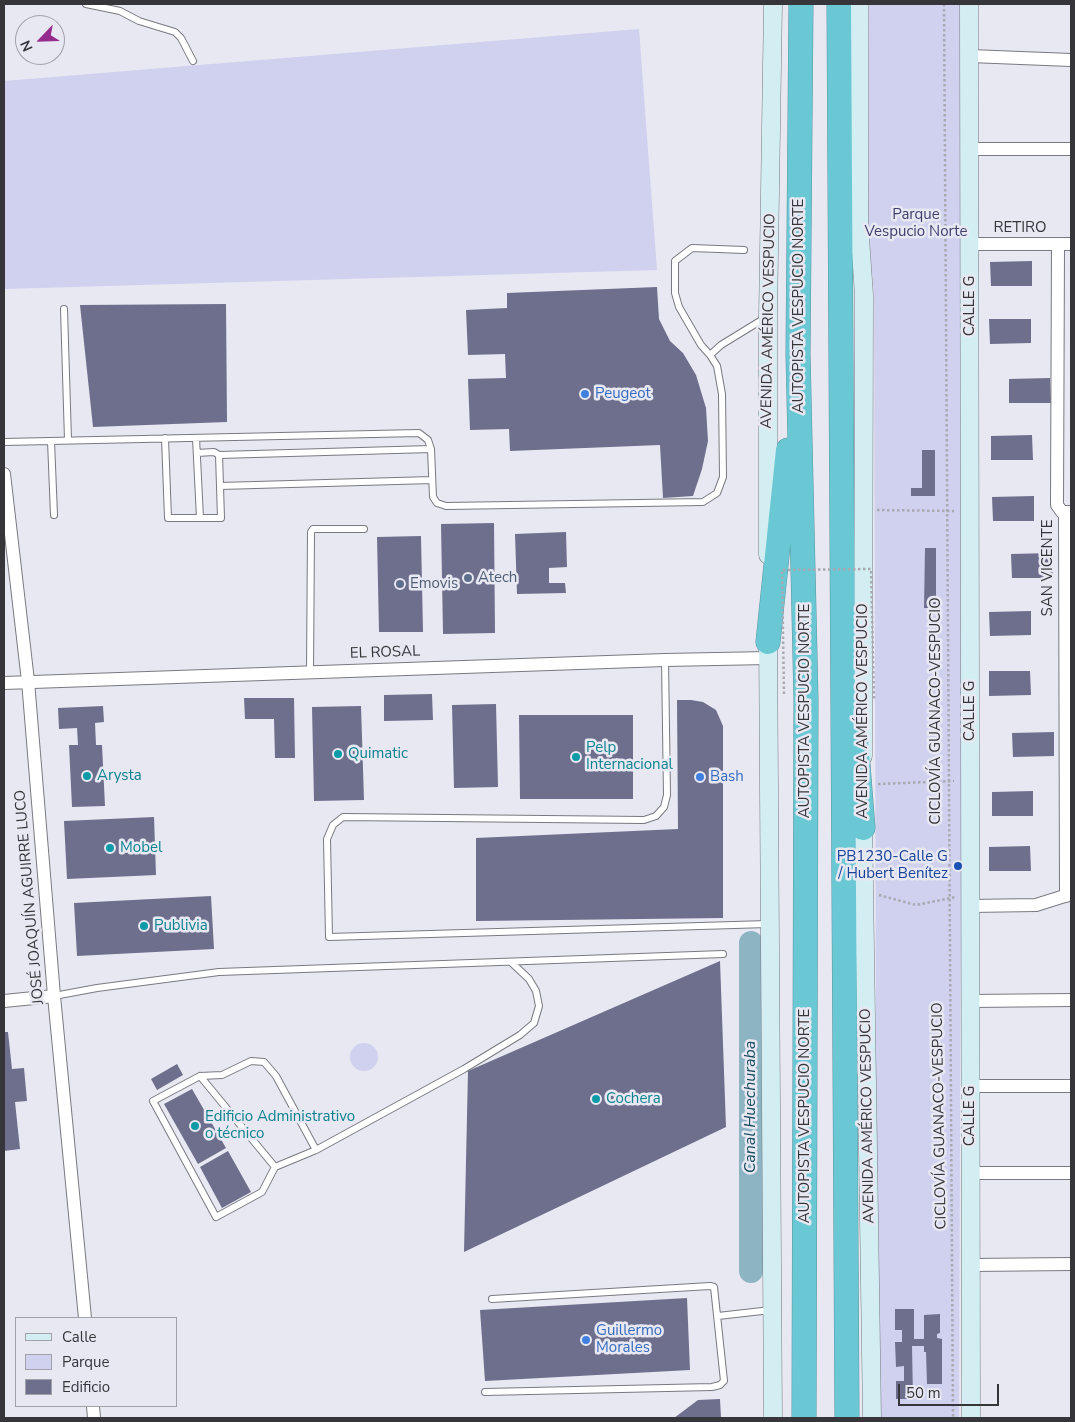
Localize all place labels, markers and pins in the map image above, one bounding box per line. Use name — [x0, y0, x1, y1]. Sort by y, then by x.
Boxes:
place label: Peugeot — [595, 385, 651, 403]
marker: Peugeot — [579, 388, 591, 400]
place label: Atech — [478, 569, 517, 587]
marker: Atech — [462, 572, 474, 584]
place label: Emovis — [410, 575, 458, 593]
marker: Emovis — [394, 578, 406, 590]
place label: Pelp Internacional — [586, 739, 673, 774]
place label: Quimatic — [348, 745, 408, 763]
marker: Quimatic — [332, 748, 344, 760]
marker: Pelp Internacional — [570, 751, 582, 763]
place label: Arysta — [97, 767, 142, 785]
place label: Bash — [710, 768, 744, 786]
marker: Arysta — [81, 770, 93, 782]
marker: Bash — [694, 771, 706, 783]
place label: Mobel — [120, 839, 162, 857]
marker: Mobel — [104, 842, 116, 854]
place label: PB1230-Calle G / Hubert Benítez — [837, 848, 948, 883]
marker: PB1230-Calle G / Hubert Benítez — [952, 860, 964, 872]
place label: Publivia — [154, 917, 208, 935]
marker: Publivia — [138, 920, 150, 932]
place label: Cochera — [606, 1090, 661, 1108]
marker: Cochera — [590, 1093, 602, 1105]
place label: Edificio Administrativo o técnico — [205, 1108, 355, 1143]
marker: Edificio Administrativo o técnico — [189, 1120, 201, 1132]
place label: Guillermo Morales — [596, 1322, 662, 1357]
marker: Guillermo Morales — [580, 1334, 592, 1346]

